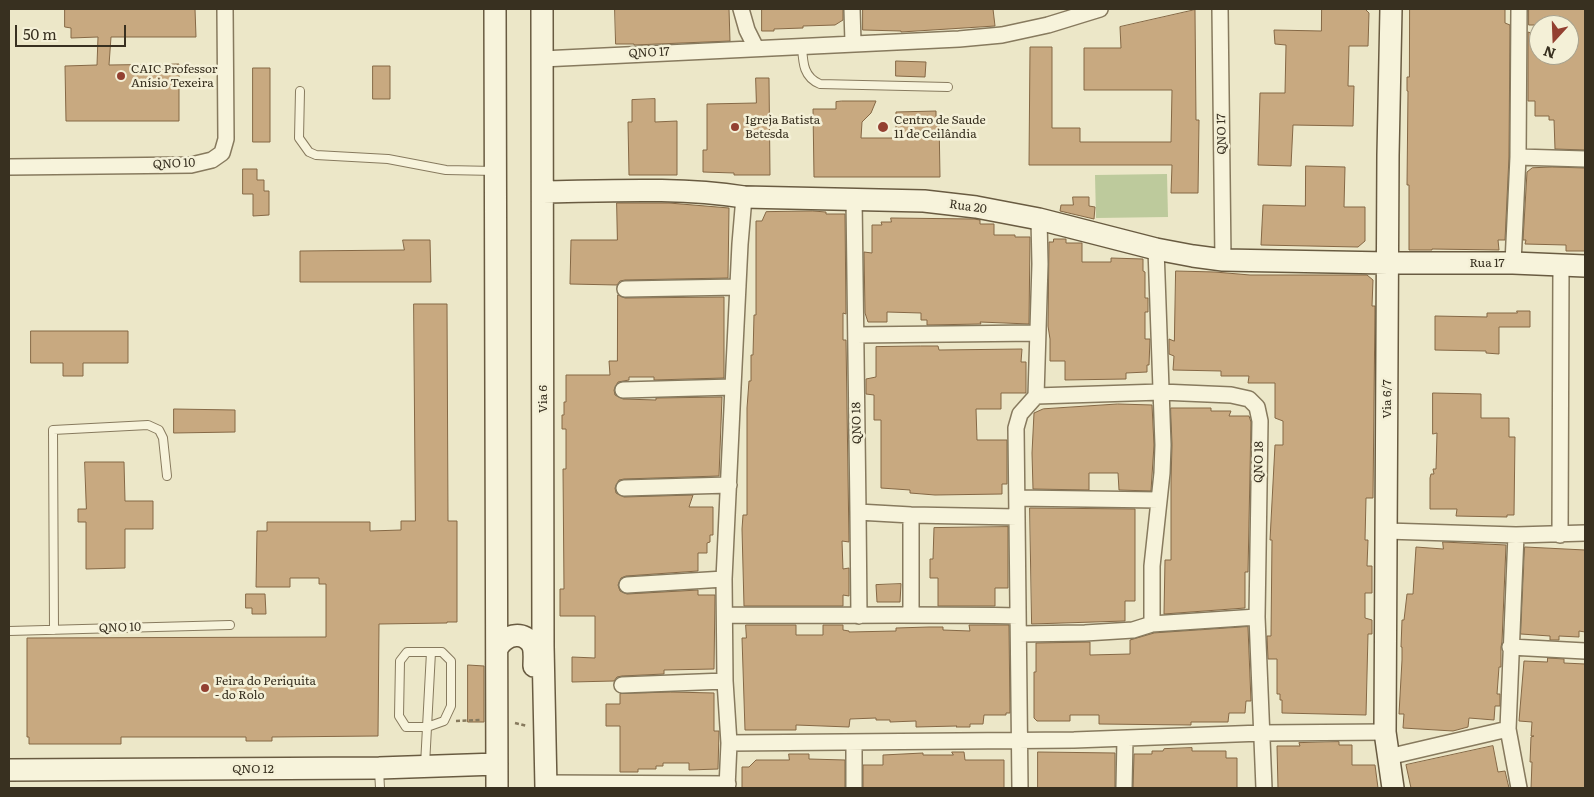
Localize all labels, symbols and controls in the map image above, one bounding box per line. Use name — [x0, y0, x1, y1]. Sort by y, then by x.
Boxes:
scale bar — [18, 15, 129, 47]
north arrow — [1529, 15, 1579, 65]
text: 50 m — [23, 22, 57, 45]
text: N — [1540, 42, 1558, 65]
street label: QNO 17 — [628, 45, 670, 61]
place label: CAIC Professor Anísio Texeira — [131, 62, 217, 90]
marker: CAIC Professor Anísio Texeira — [115, 70, 127, 82]
place label: Igreja Batista Betesda — [745, 113, 820, 141]
place label: Centro de Saude 11 de Ceilândia — [894, 113, 986, 141]
street label: QNO 17 — [1214, 113, 1230, 155]
marker: Centro de Saude 11 de Ceilândia — [876, 120, 890, 134]
marker: Igreja Batista Betesda — [729, 121, 741, 133]
street label: QNO 10 — [152, 156, 196, 172]
street label: Rua 20 — [948, 197, 988, 217]
street label: Rua 17 — [1469, 256, 1505, 270]
street label: Via 6/7 — [1380, 379, 1394, 419]
street label: Via 6 — [536, 385, 550, 413]
street label: QNO 18 — [849, 402, 865, 444]
street label: QNO 18 — [1251, 441, 1267, 483]
street label: QNO 10 — [99, 620, 141, 636]
place label: Feira do Periquita - do Rolo — [215, 674, 316, 702]
marker: Feira do Periquita - do Rolo — [199, 682, 211, 694]
street label: QNO 12 — [232, 762, 274, 776]

